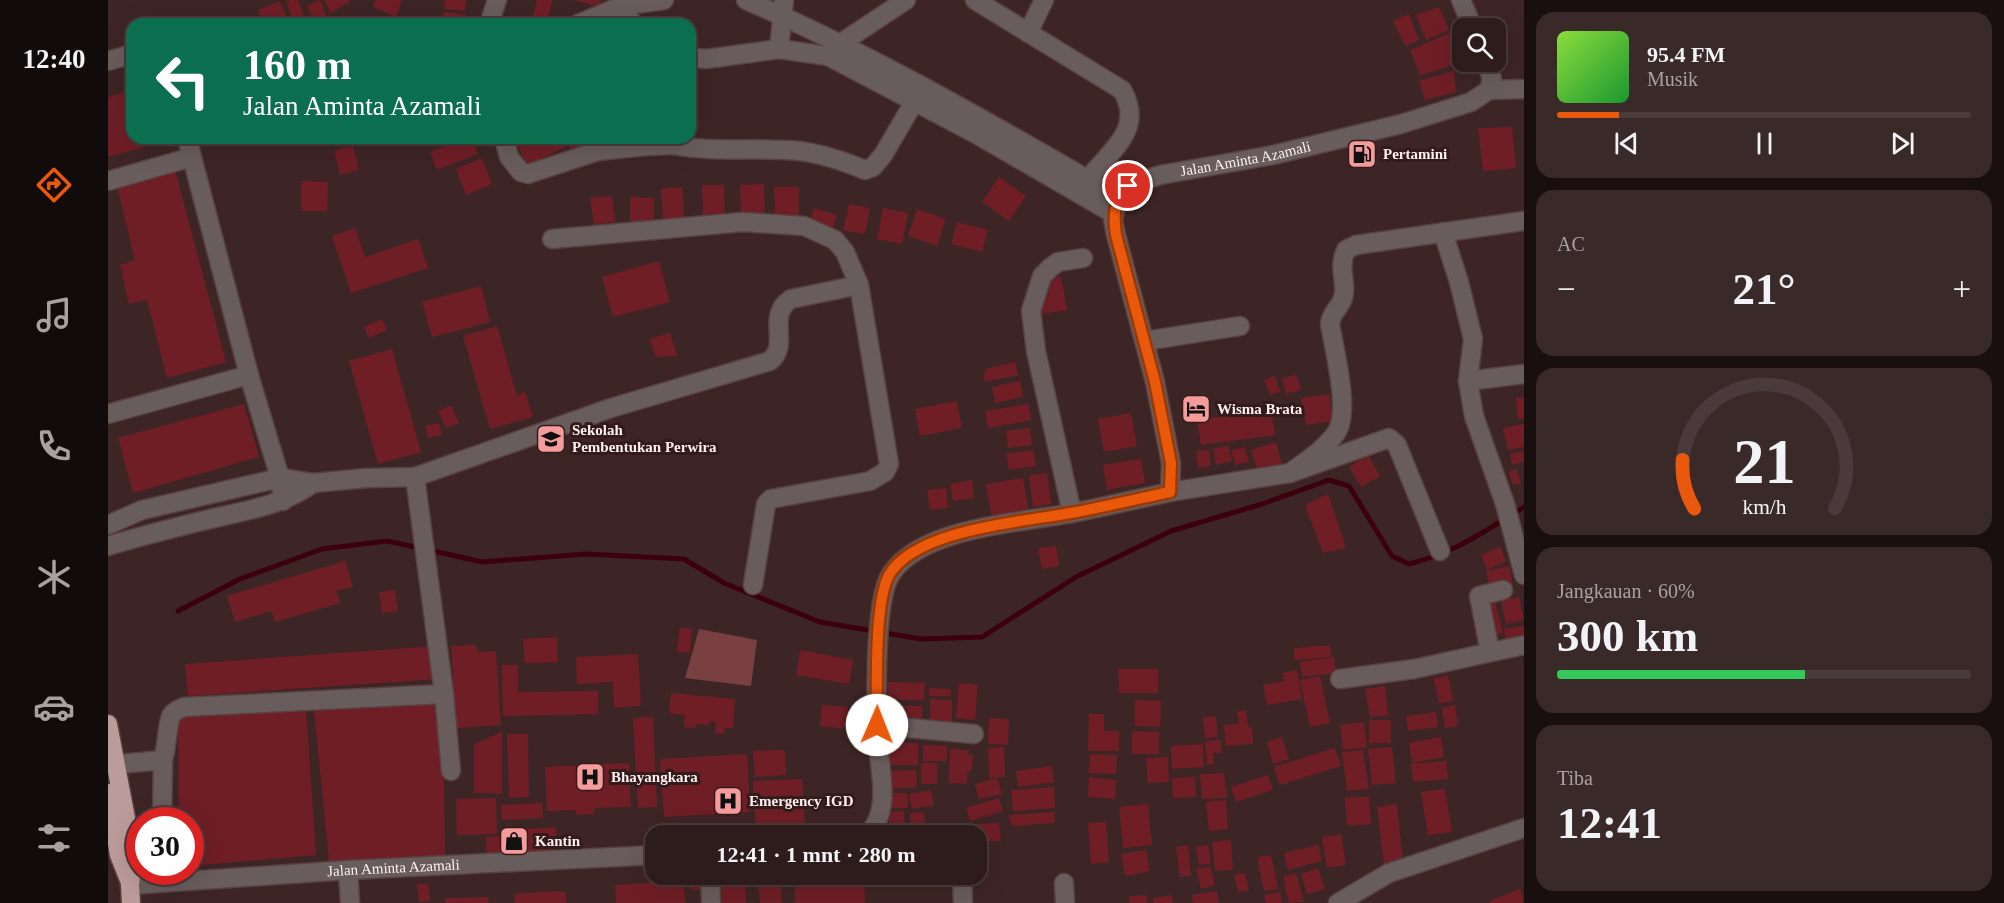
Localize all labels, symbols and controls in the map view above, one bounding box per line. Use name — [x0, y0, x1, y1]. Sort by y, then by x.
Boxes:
map controls — [1452, 18, 1506, 72]
button: search — [1452, 18, 1506, 72]
icon: left — [144, 42, 222, 120]
text: 160 m — [243, 42, 352, 88]
text: 95.4 FM — [1647, 42, 1725, 67]
text: 12:40 — [23, 44, 86, 74]
text: Musik — [1647, 68, 1698, 90]
text: Jalan Aminta Azamali — [243, 91, 481, 121]
icon: previous — [1610, 127, 1643, 160]
icon: pause — [1748, 127, 1781, 160]
icon: next — [1886, 127, 1919, 160]
street label: Jalan Aminta Azamali — [1179, 138, 1312, 179]
fuel station icon: Pertamini — [1346, 138, 1378, 170]
place label: Pertamini — [1383, 146, 1447, 162]
pin — [1102, 160, 1153, 211]
icon: directions — [33, 164, 75, 206]
icon: arrive — [1111, 169, 1144, 202]
text: AC — [1557, 233, 1585, 255]
text: 21° — [1733, 264, 1796, 314]
text: − — [1557, 271, 1576, 307]
text: + — [1952, 271, 1971, 307]
icon: music — [33, 294, 75, 336]
hotel icon: Wisma Brata — [1180, 393, 1212, 425]
place label: Wisma Brata — [1217, 401, 1303, 417]
place label: Sekolah Pembentukan Perwira — [572, 422, 717, 455]
school or university icon: Sekolah Pembentukan Perwira — [535, 423, 567, 455]
icon: phone — [33, 425, 75, 467]
text: 21 — [1733, 427, 1795, 496]
text: km/h — [1742, 495, 1786, 519]
icon: climate — [33, 556, 75, 598]
text: Jangkauan · 60% — [1557, 580, 1695, 602]
text: 300 km — [1557, 611, 1698, 661]
icon: car — [33, 686, 75, 728]
position arrow — [845, 693, 909, 757]
hospital icon: Bhayangkara — [574, 761, 606, 793]
text: Tiba — [1557, 767, 1593, 789]
place label: Bhayangkara — [611, 769, 698, 785]
hospital icon: Emergency IGD — [712, 785, 744, 817]
place label: Emergency IGD — [749, 793, 854, 809]
text: 12:41 — [1557, 798, 1662, 848]
speed limit sign: 30 — [126, 807, 204, 885]
icon: filters — [33, 817, 75, 859]
shop icon: Kantin — [498, 825, 530, 857]
place label: Kantin — [535, 833, 581, 849]
text: 12:41 · 1 mnt · 280 m — [716, 842, 916, 867]
street label: Jalan Aminta Azamali — [327, 857, 460, 879]

